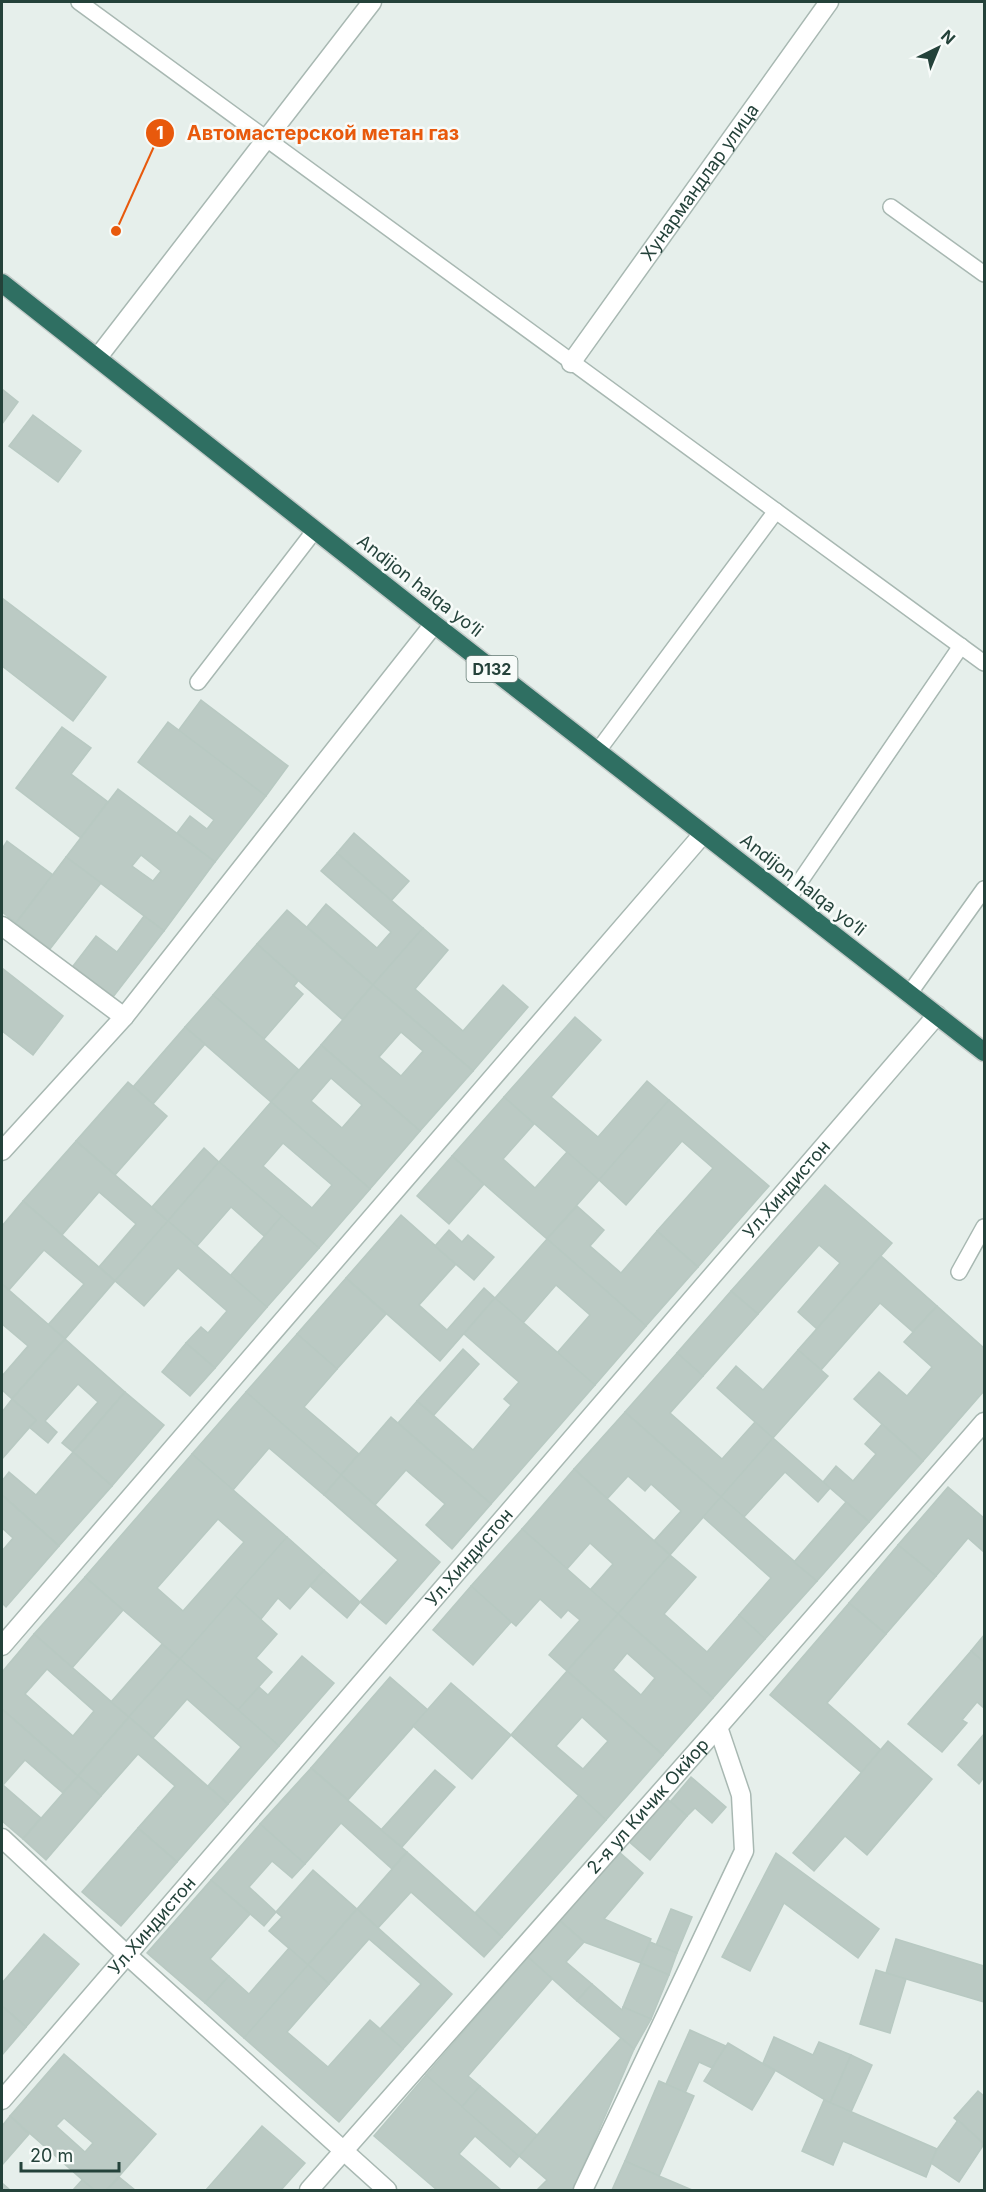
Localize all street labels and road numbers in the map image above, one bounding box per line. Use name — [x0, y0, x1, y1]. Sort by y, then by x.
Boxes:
street label: Хунармандлар улица — [637, 100, 763, 265]
street label: Andijon halqa yo‘li — [353, 530, 487, 641]
road number: D132 — [466, 656, 518, 682]
street label: Andijon halqa yo‘li — [736, 829, 870, 940]
street label: Ул.Хиндистон — [738, 1136, 834, 1242]
street label: Ул.Хиндистон — [421, 1504, 517, 1610]
street label: 2-я ул Кичик Окйор — [582, 1734, 713, 1878]
street label: Ул.Хиндистон — [104, 1872, 200, 1979]

